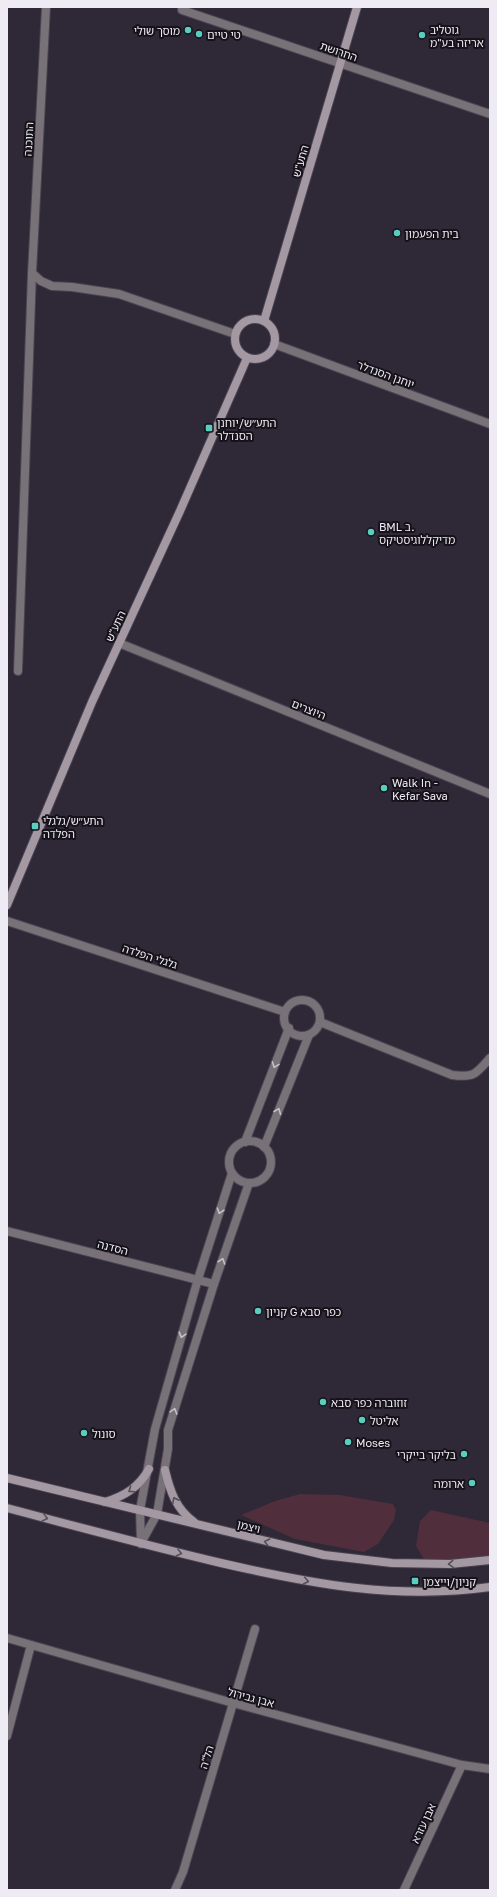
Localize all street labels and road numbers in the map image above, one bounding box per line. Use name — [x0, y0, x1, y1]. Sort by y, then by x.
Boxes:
street label: החרושת — [319, 39, 360, 63]
street label: התוכנה — [21, 121, 35, 157]
street label: התע"ש — [289, 143, 311, 179]
street label: יוחנן הסנדלר — [356, 358, 416, 390]
street label: התע"ש — [102, 608, 128, 644]
street label: היוצרים — [290, 696, 328, 722]
street label: גלגלי הפלדה — [121, 941, 179, 971]
street label: הסדנה — [96, 1237, 130, 1257]
street label: ויצמן — [236, 1517, 262, 1535]
street label: אבן גבירול — [226, 1685, 276, 1709]
street label: הל"ה — [196, 1744, 216, 1770]
street label: אבן עזרא — [408, 1801, 438, 1845]

